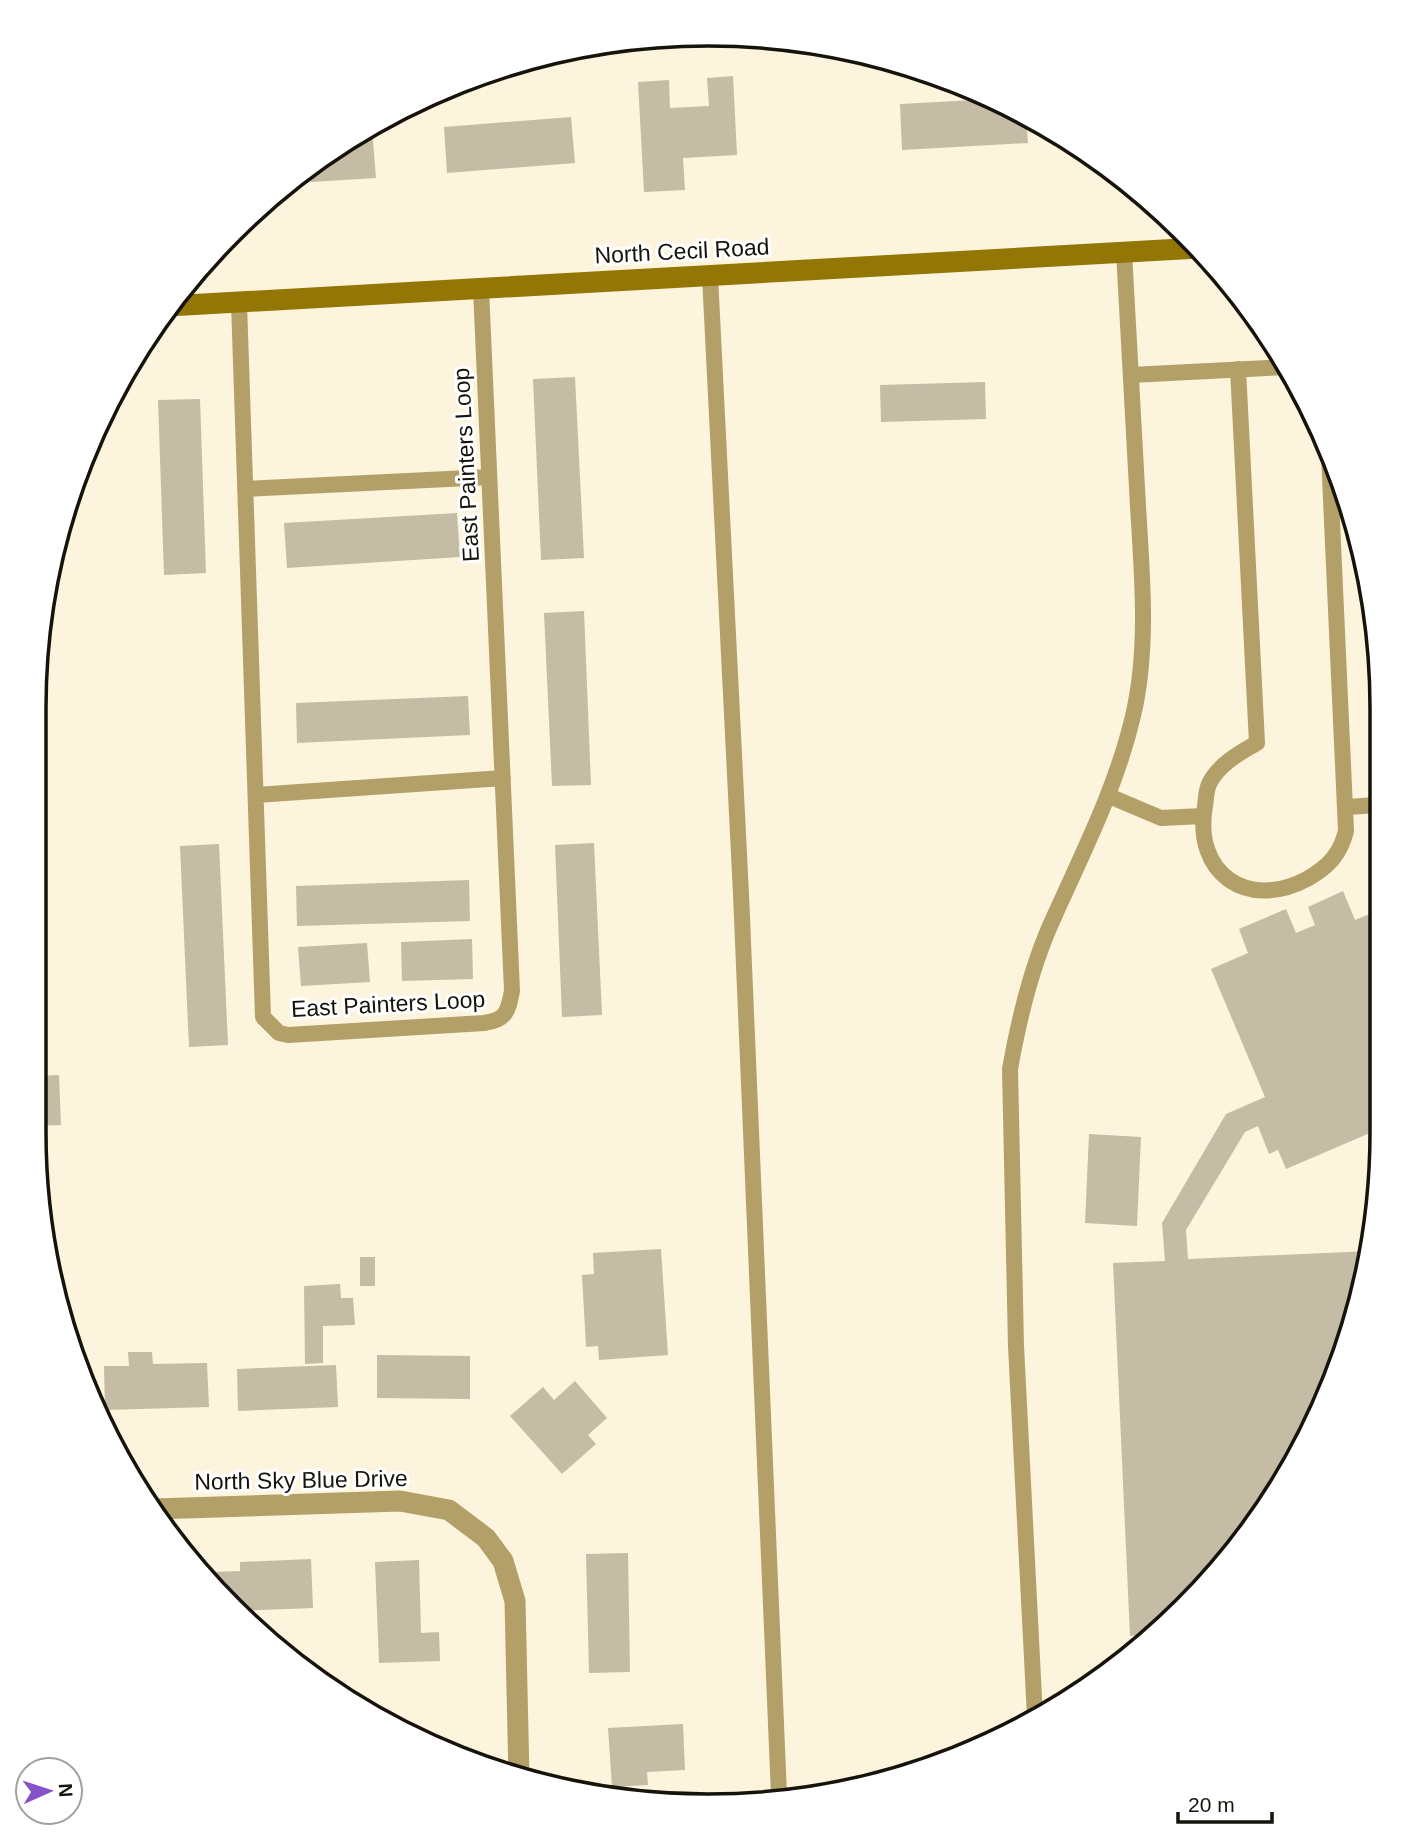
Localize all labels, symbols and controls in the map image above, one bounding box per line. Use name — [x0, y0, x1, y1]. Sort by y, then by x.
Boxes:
street label: North Cecil Road — [594, 233, 770, 269]
street label: East Painters Loop — [448, 367, 484, 563]
street label: East Painters Loop — [290, 986, 486, 1022]
street label: North Sky Blue Drive — [194, 1465, 408, 1495]
north arrow — [14, 1756, 84, 1826]
scale bar — [1178, 1780, 1272, 1824]
text: N — [55, 1783, 76, 1798]
text: 20 m — [1188, 1793, 1235, 1816]

